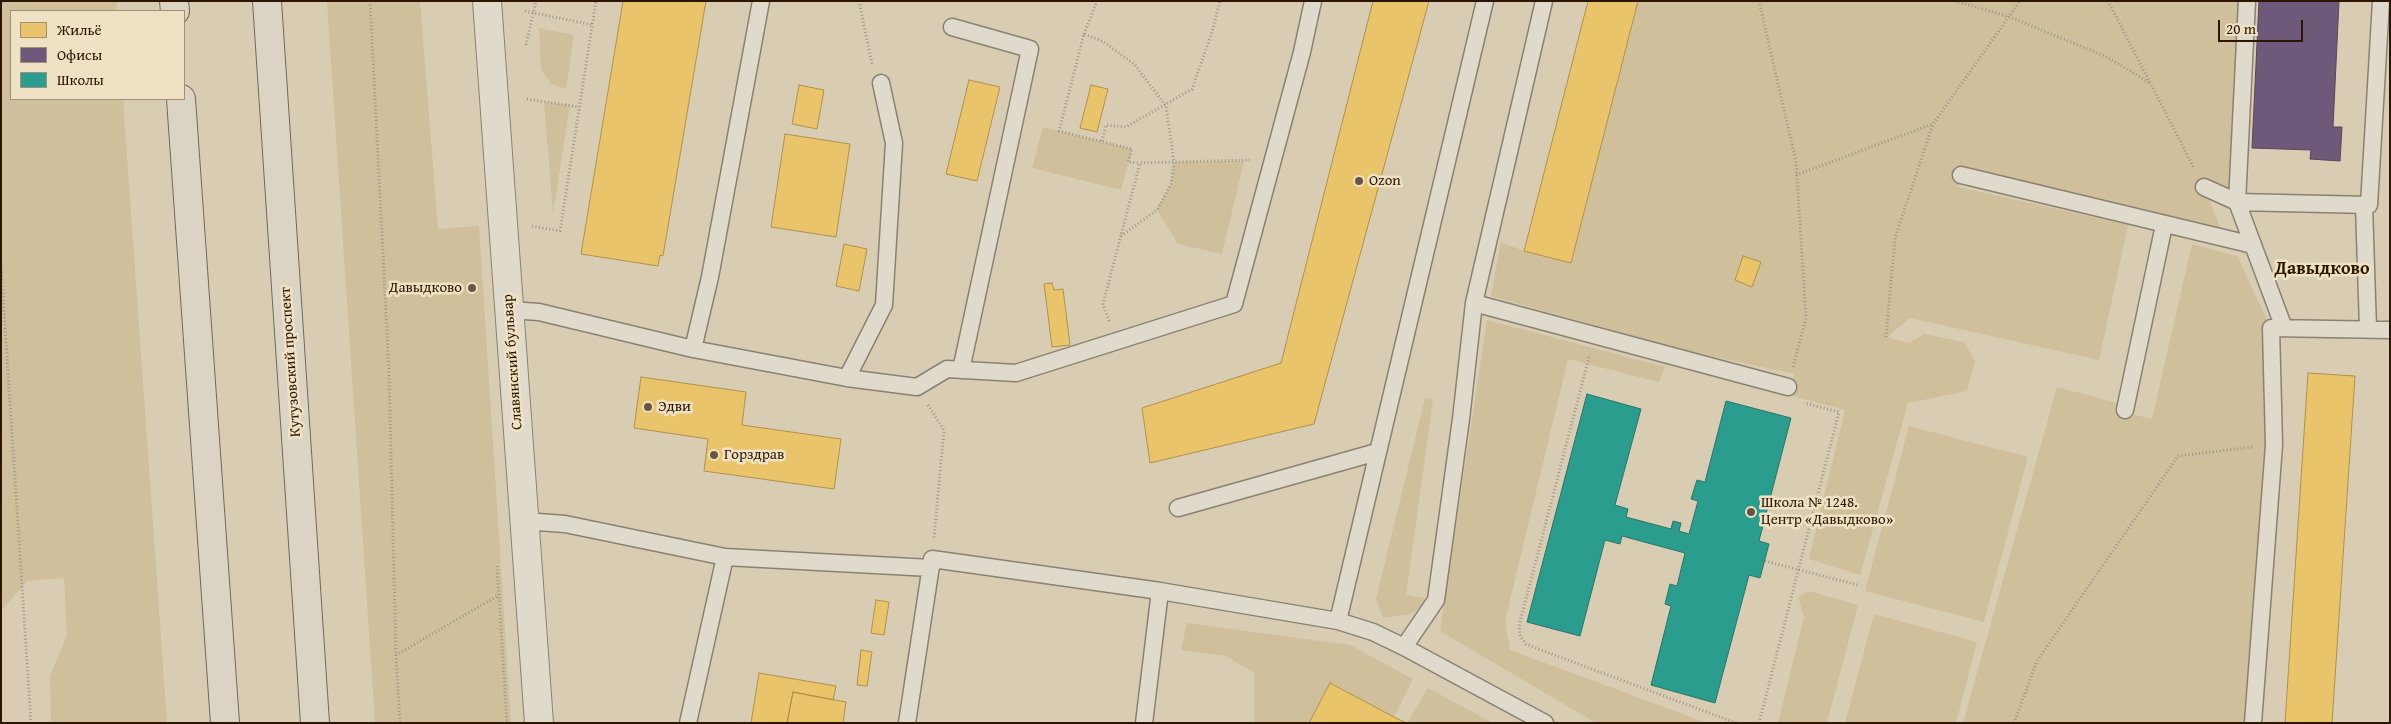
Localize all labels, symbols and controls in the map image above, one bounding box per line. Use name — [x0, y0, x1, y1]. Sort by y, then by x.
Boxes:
legend — [10, 10, 185, 100]
scale bar — [2221, 10, 2306, 42]
text: 20 m — [2226, 18, 2256, 39]
text: Жильё — [57, 19, 102, 40]
text: Офисы — [57, 44, 102, 65]
text: Школы — [57, 69, 104, 90]
place label: Ozon — [1369, 172, 1401, 190]
marker: Ozon — [1353, 175, 1365, 187]
district label: Давыдково — [2274, 258, 2370, 280]
place label: Давыдково — [389, 279, 462, 297]
marker: Давыдково — [466, 282, 478, 294]
street label: Кутузовский проспект — [277, 286, 305, 438]
street label: Славянский бульвар — [499, 294, 527, 430]
place label: Эдви — [658, 398, 691, 416]
marker: Эдви — [642, 401, 654, 413]
place label: Горздрав — [724, 446, 784, 464]
marker: Горздрав — [708, 449, 720, 461]
place label: Школа № 1248. Центр «Давыдково» — [1761, 494, 1893, 529]
marker: Школа № 1248. Центр «Давыдково» — [1745, 506, 1757, 518]

